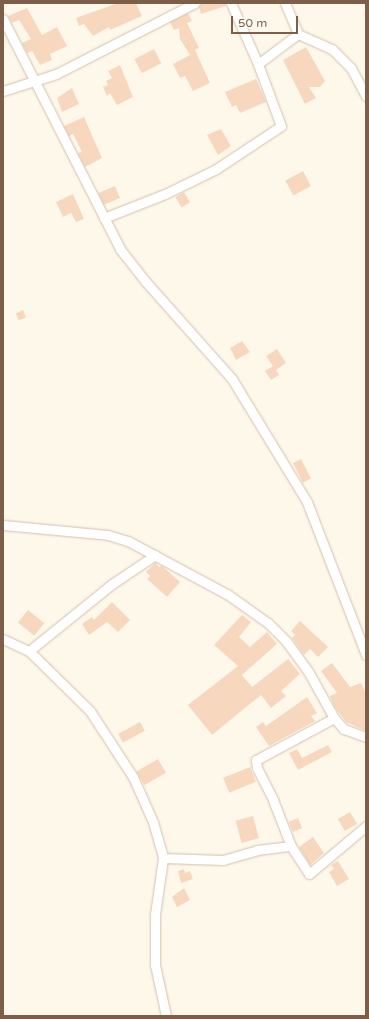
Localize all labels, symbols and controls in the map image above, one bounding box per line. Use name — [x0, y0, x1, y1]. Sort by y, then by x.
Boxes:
scale bar — [233, 8, 300, 34]
text: 50 m — [238, 16, 267, 30]

